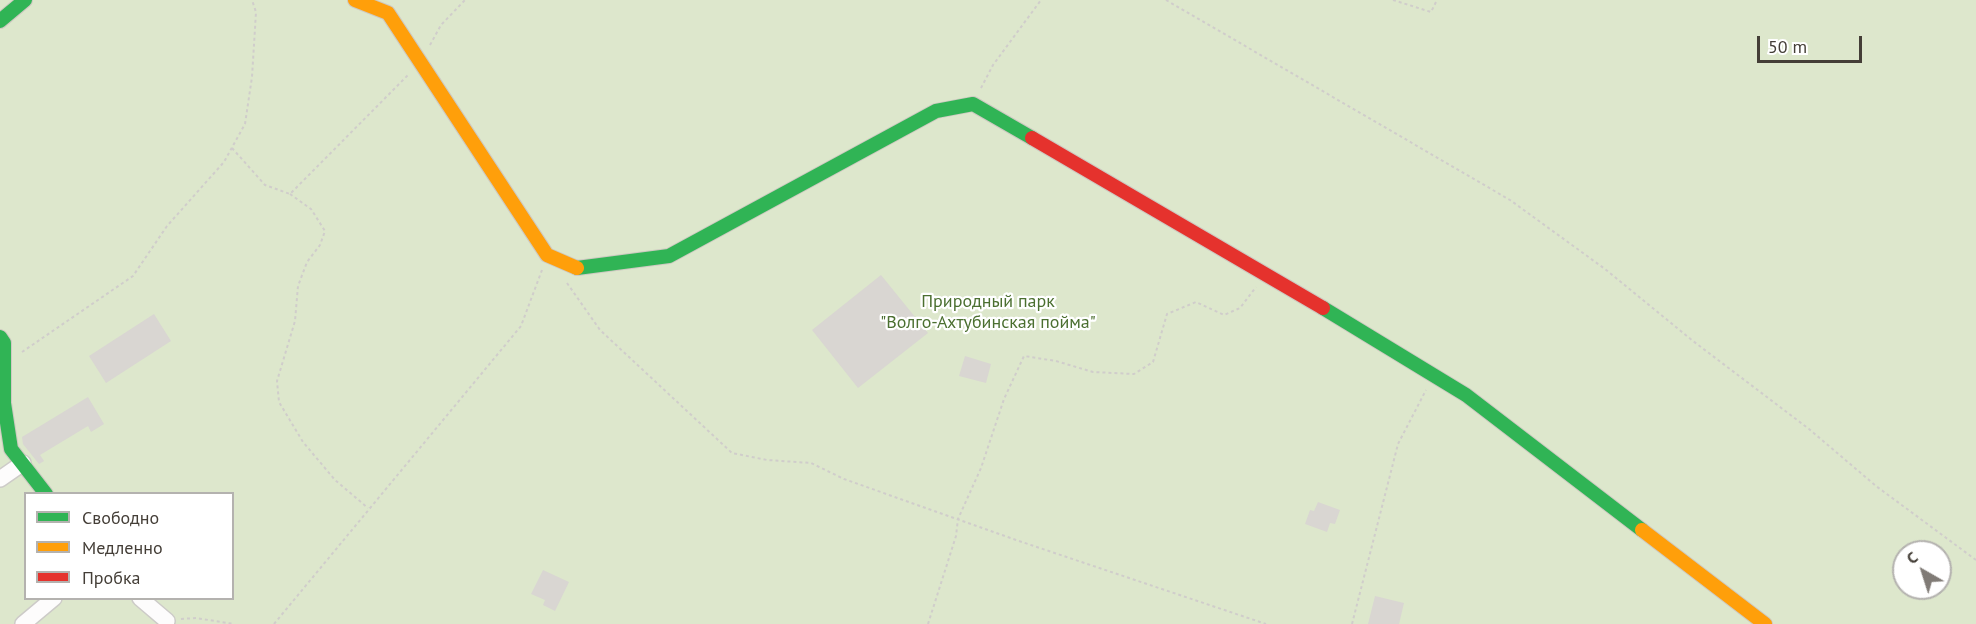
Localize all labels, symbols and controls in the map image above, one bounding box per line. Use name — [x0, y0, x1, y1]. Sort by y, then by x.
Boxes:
scale bar — [1760, 24, 1865, 62]
text: 50 m — [1768, 35, 1807, 58]
park label: Природный парк "Волго-Ахтубинская пойма" — [880, 291, 1096, 334]
legend — [24, 492, 234, 600]
text: Свободно — [82, 506, 159, 529]
text: Медленно — [82, 536, 163, 559]
north arrow — [1892, 540, 1952, 600]
text: С — [1902, 547, 1922, 568]
text: Пробка — [82, 566, 140, 589]

